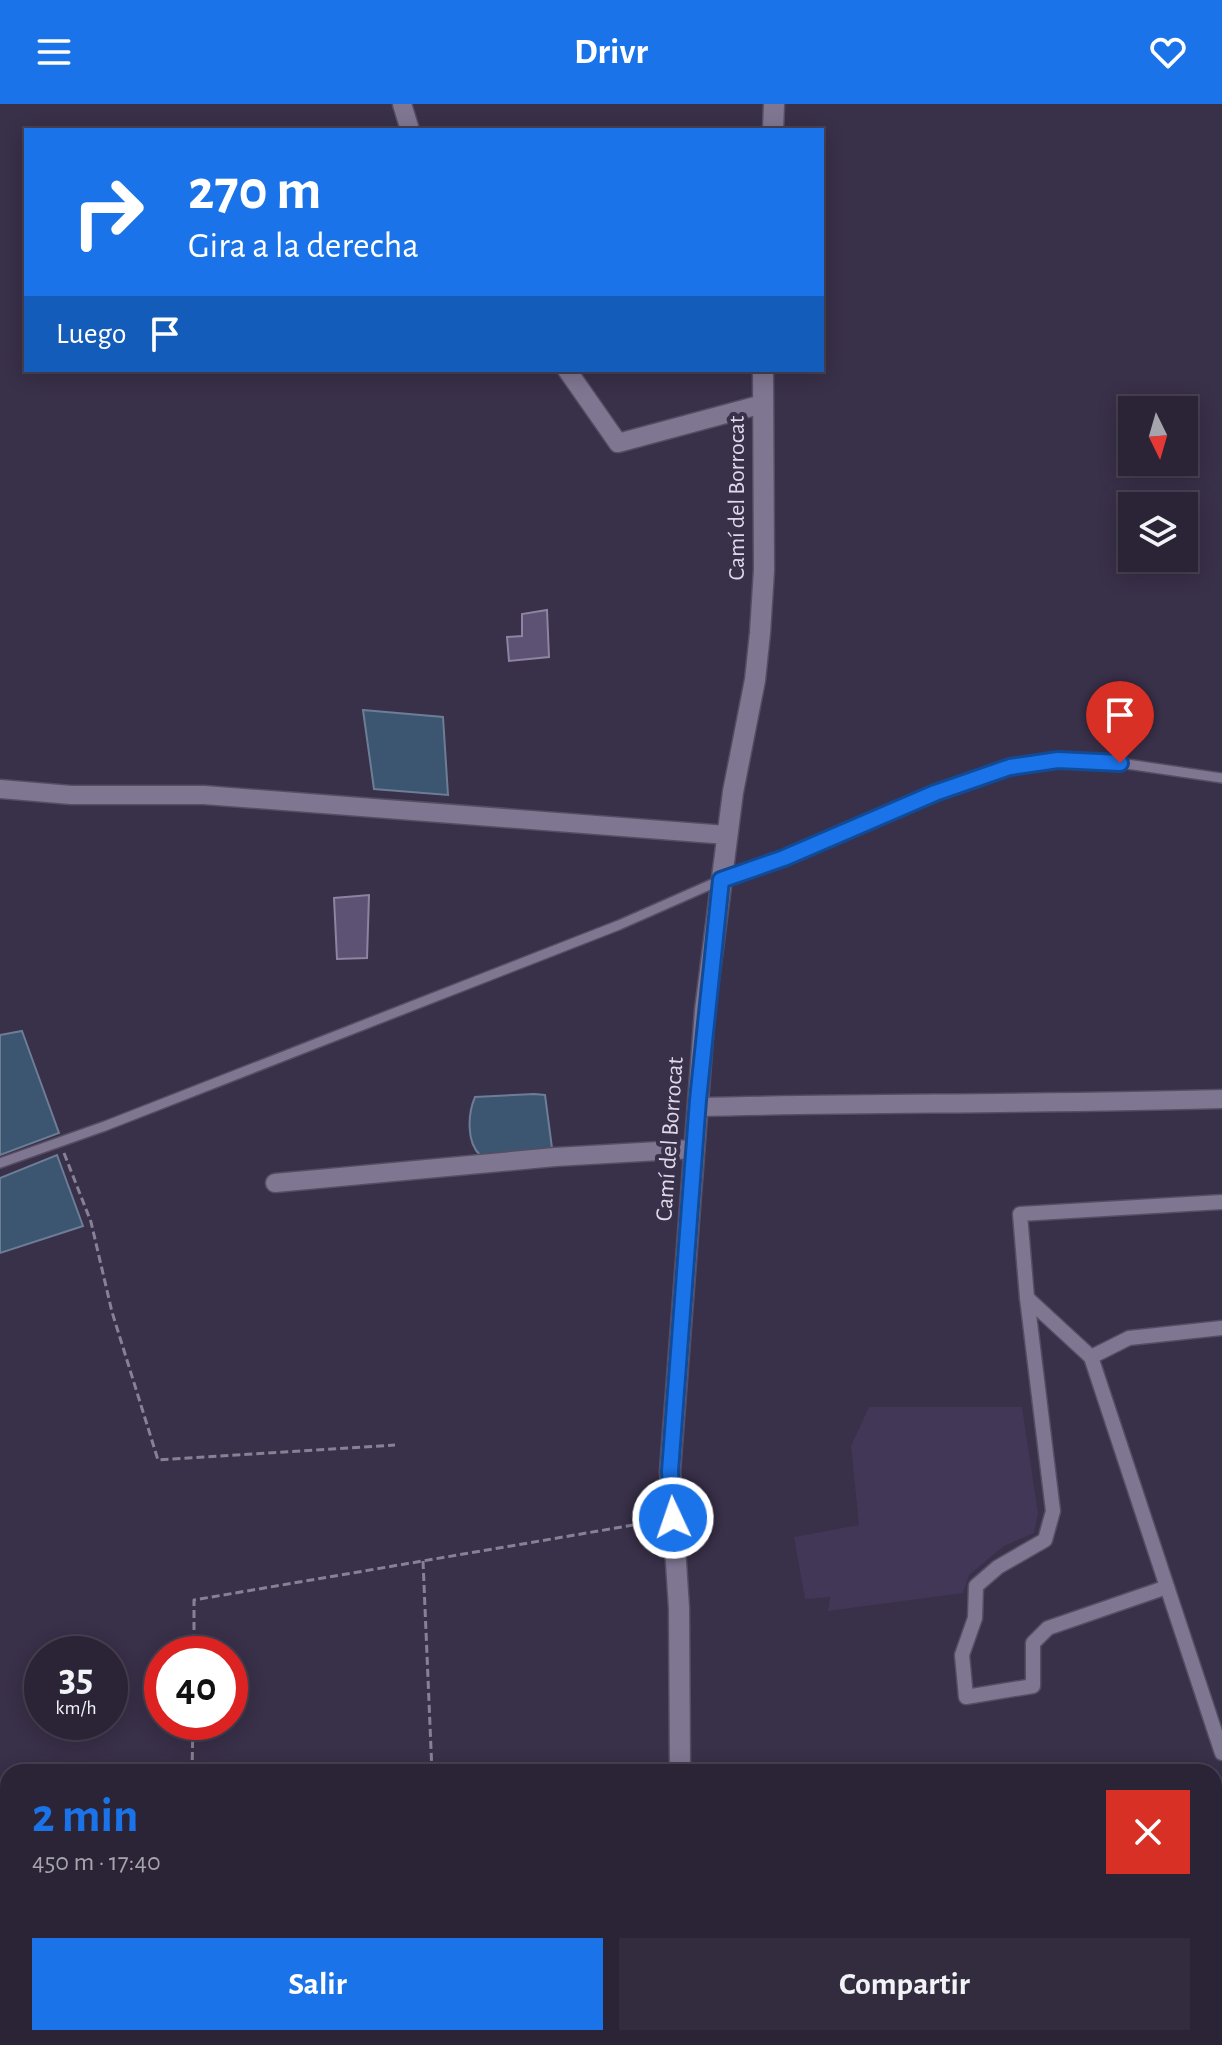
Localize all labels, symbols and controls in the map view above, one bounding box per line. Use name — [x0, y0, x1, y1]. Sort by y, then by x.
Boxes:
icon: menu — [32, 30, 76, 74]
icon: heart — [1146, 30, 1190, 74]
text: Drivr — [574, 34, 648, 70]
icon: right — [56, 160, 160, 264]
text: 270 m — [188, 163, 321, 219]
text: Gira a la derecha — [188, 228, 419, 264]
icon: arrive — [143, 312, 187, 356]
text: Luego — [56, 319, 127, 349]
north arrow — [1118, 396, 1198, 476]
map controls — [1118, 396, 1198, 572]
street label: Camí del Borrocat — [725, 415, 749, 580]
button: layers — [1118, 492, 1198, 572]
pin — [1086, 681, 1154, 763]
icon: arrive — [1098, 693, 1142, 737]
street label: Camí del Borrocat — [652, 1056, 688, 1222]
position arrow — [631, 1476, 715, 1560]
speed limit sign: 40 — [144, 1636, 248, 1740]
text: 35 — [59, 1658, 93, 1698]
text: km/h — [55, 1698, 97, 1718]
button: close — [1106, 1790, 1190, 1874]
text: 2 min — [32, 1793, 139, 1841]
text: 450 m · 17:40 — [32, 1849, 161, 1875]
button: Salir — [32, 1938, 603, 2030]
button: Compartir — [619, 1938, 1190, 2030]

